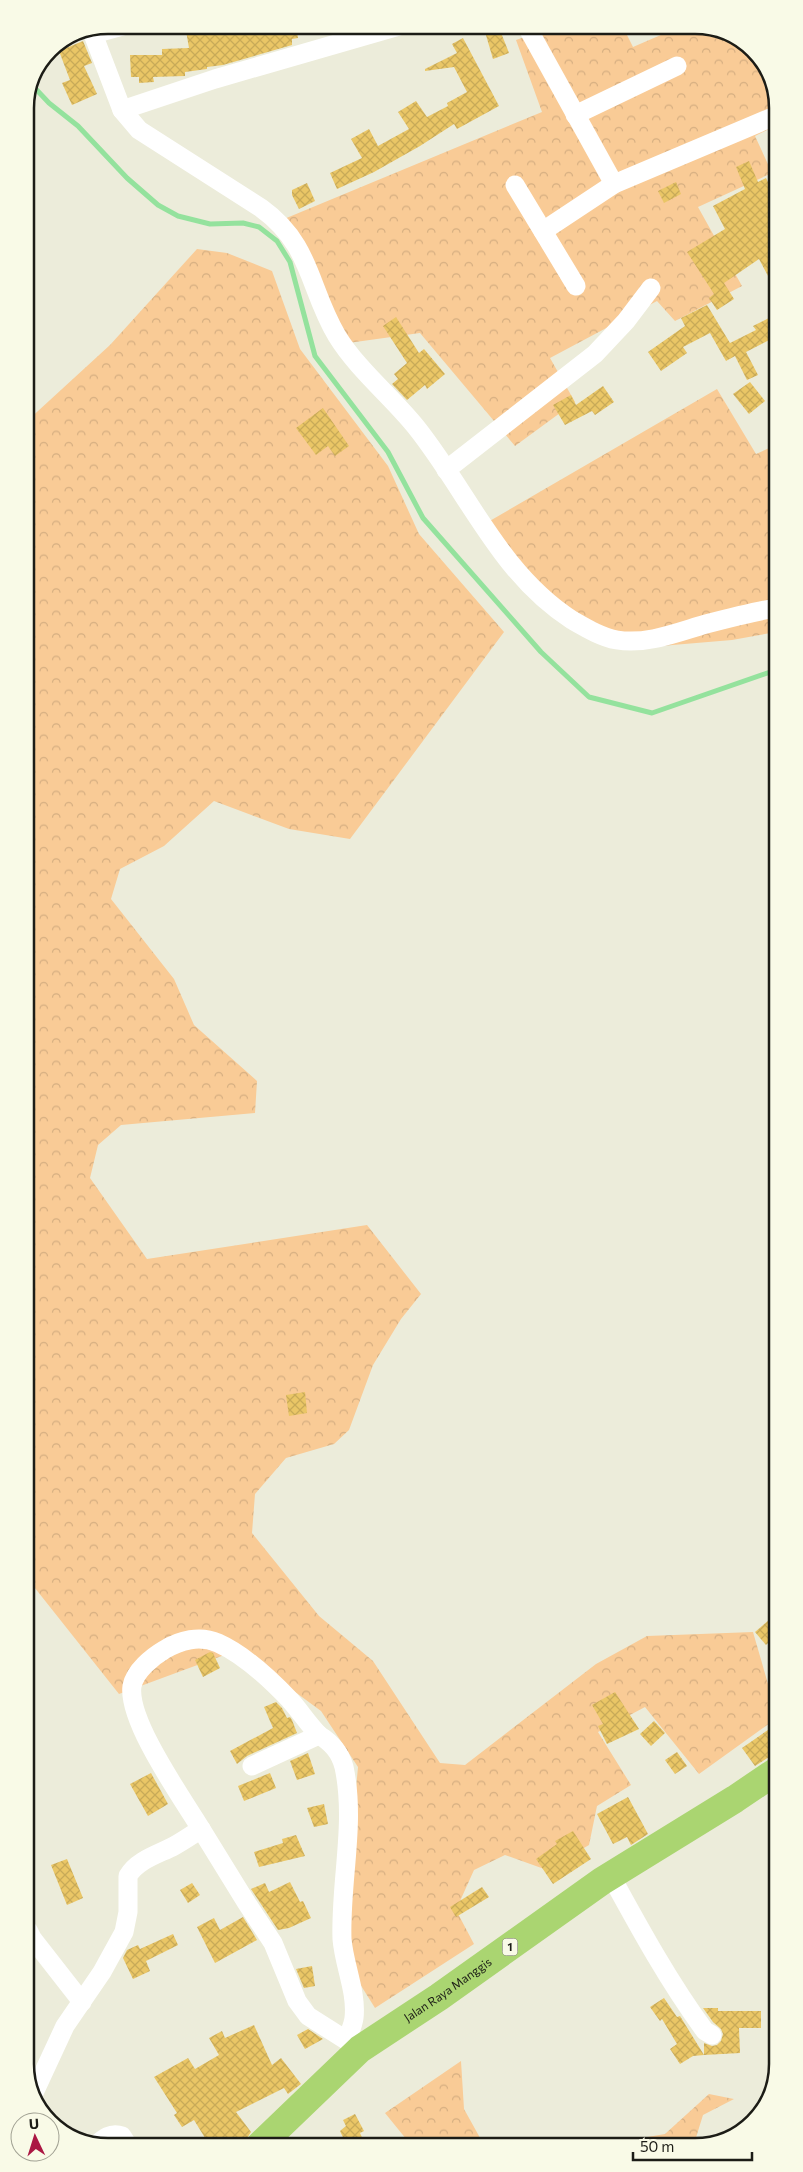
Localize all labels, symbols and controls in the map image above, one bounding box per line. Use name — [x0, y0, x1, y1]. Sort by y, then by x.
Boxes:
road number: 1 — [502, 1938, 518, 1955]
street label: Jalan Raya Manggis — [401, 1954, 494, 2025]
north arrow — [10, 2112, 60, 2162]
text: U — [28, 2115, 40, 2132]
scale bar — [633, 2130, 752, 2162]
text: 50 m — [640, 2137, 674, 2155]

